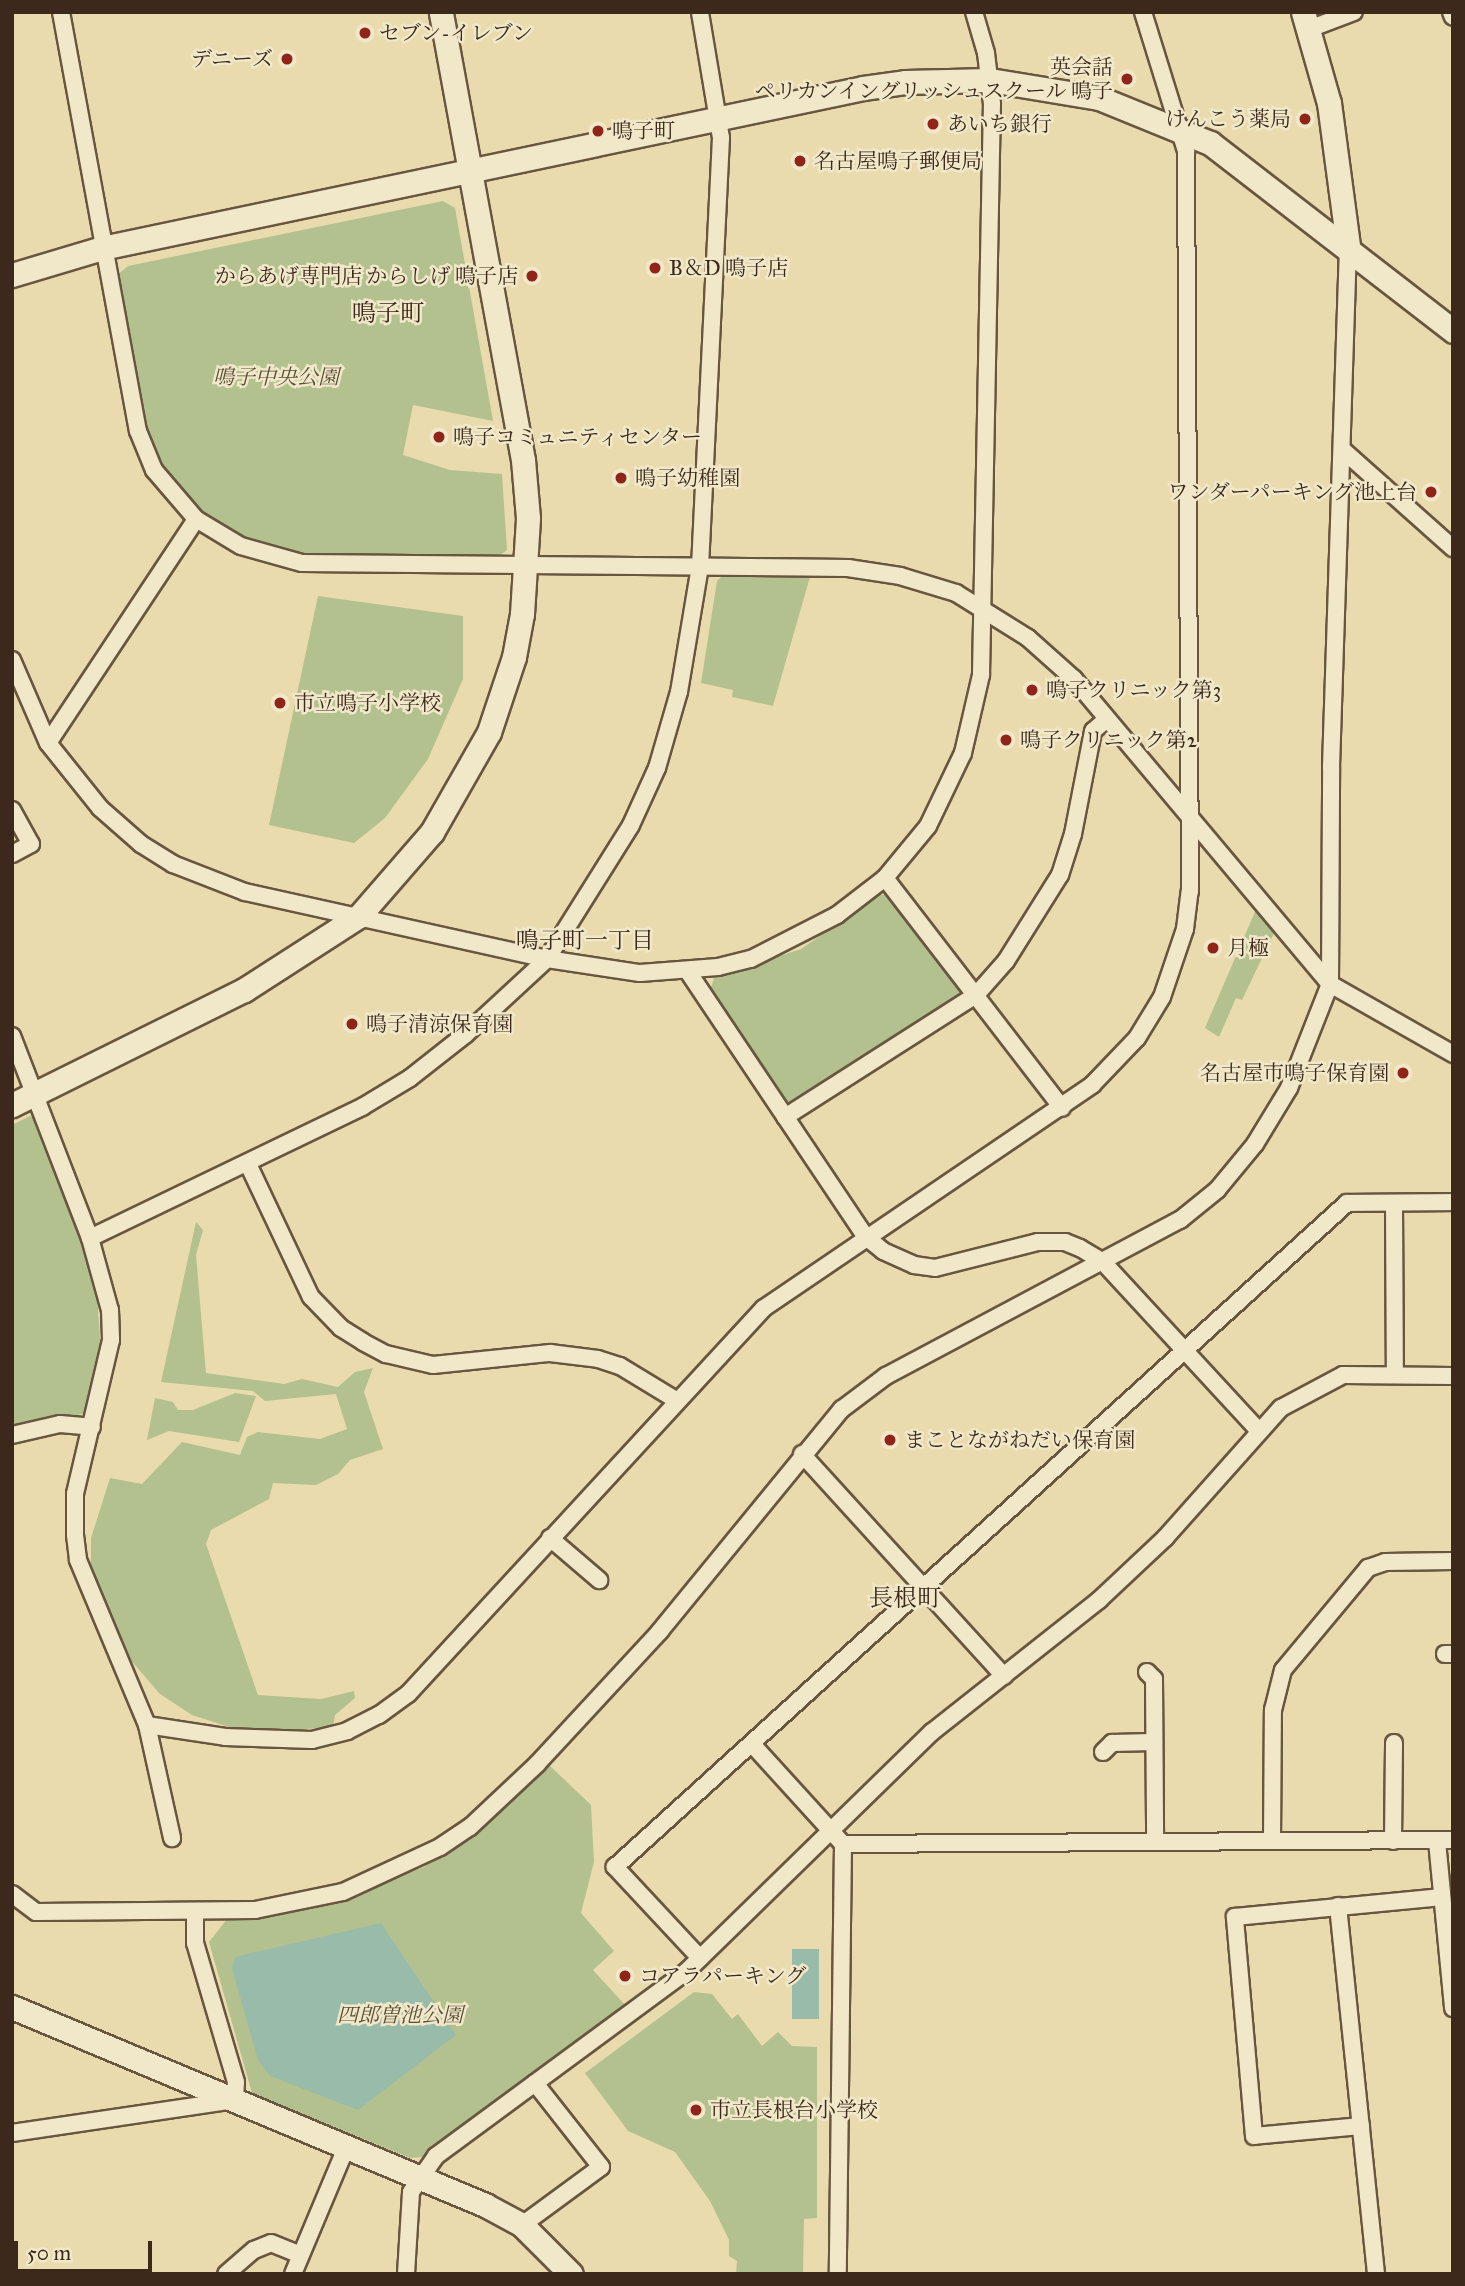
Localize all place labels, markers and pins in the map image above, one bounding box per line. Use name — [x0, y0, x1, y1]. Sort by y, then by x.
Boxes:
place label: セブン-イレブン — [379, 20, 535, 46]
marker: セブン-イレブン — [357, 25, 373, 41]
place label: デニーズ — [189, 46, 273, 72]
marker: デニーズ — [279, 51, 295, 67]
place label: 英会話 ペリカンイングリッシュスクール 鳴子 — [751, 54, 1113, 104]
marker: 英会話 ペリカンイングリッシュスクール 鳴子 — [1119, 71, 1135, 87]
place label: けんこう薬局 — [1165, 106, 1291, 132]
place label: あいち銀行 — [947, 111, 1052, 137]
marker: けんこう薬局 — [1297, 111, 1313, 127]
marker: あいち銀行 — [925, 116, 941, 132]
place label: 鳴子町 — [612, 118, 675, 144]
marker: 鳴子町 — [590, 123, 606, 139]
place label: 名古屋鳴子郵便局 — [814, 148, 982, 174]
marker: 名古屋鳴子郵便局 — [792, 153, 808, 169]
place label: B＆D 鳴子店 — [669, 255, 788, 281]
marker: B＆D 鳴子店 — [647, 260, 663, 276]
place label: からあげ専門店 からしげ 鳴子店 — [215, 263, 518, 289]
marker: からあげ専門店 からしげ 鳴子店 — [524, 268, 540, 284]
place label: 鳴子コミュニティセンター — [453, 424, 705, 450]
marker: 鳴子コミュニティセンター — [431, 429, 447, 445]
place label: 鳴子幼稚園 — [635, 465, 740, 491]
marker: 鳴子幼稚園 — [613, 470, 629, 486]
place label: ワンダーパーキング池上台 — [1165, 479, 1417, 505]
marker: ワンダーパーキング池上台 — [1423, 484, 1439, 500]
place label: 鳴子クリニック第3 — [1046, 677, 1222, 703]
marker: 鳴子クリニック第3 — [1024, 682, 1040, 698]
place label: 市立鳴子小学校 — [294, 690, 441, 716]
marker: 市立鳴子小学校 — [272, 695, 288, 711]
place label: 鳴子クリニック第2 — [1020, 727, 1198, 753]
marker: 鳴子クリニック第2 — [998, 732, 1014, 748]
place label: 月極 — [1227, 935, 1269, 961]
marker: 月極 — [1205, 940, 1221, 956]
place label: 鳴子清涼保育園 — [366, 1011, 513, 1037]
marker: 鳴子清涼保育園 — [344, 1016, 360, 1032]
place label: 名古屋市鳴子保育園 — [1200, 1060, 1389, 1086]
marker: 名古屋市鳴子保育園 — [1395, 1065, 1411, 1081]
place label: まことながねだい保育園 — [904, 1427, 1135, 1453]
marker: まことながねだい保育園 — [882, 1432, 898, 1448]
place label: コアラパーキング — [639, 1963, 807, 1989]
marker: コアラパーキング — [617, 1968, 633, 1984]
place label: 市立長根台小学校 — [710, 2097, 878, 2123]
marker: 市立長根台小学校 — [688, 2102, 704, 2118]

